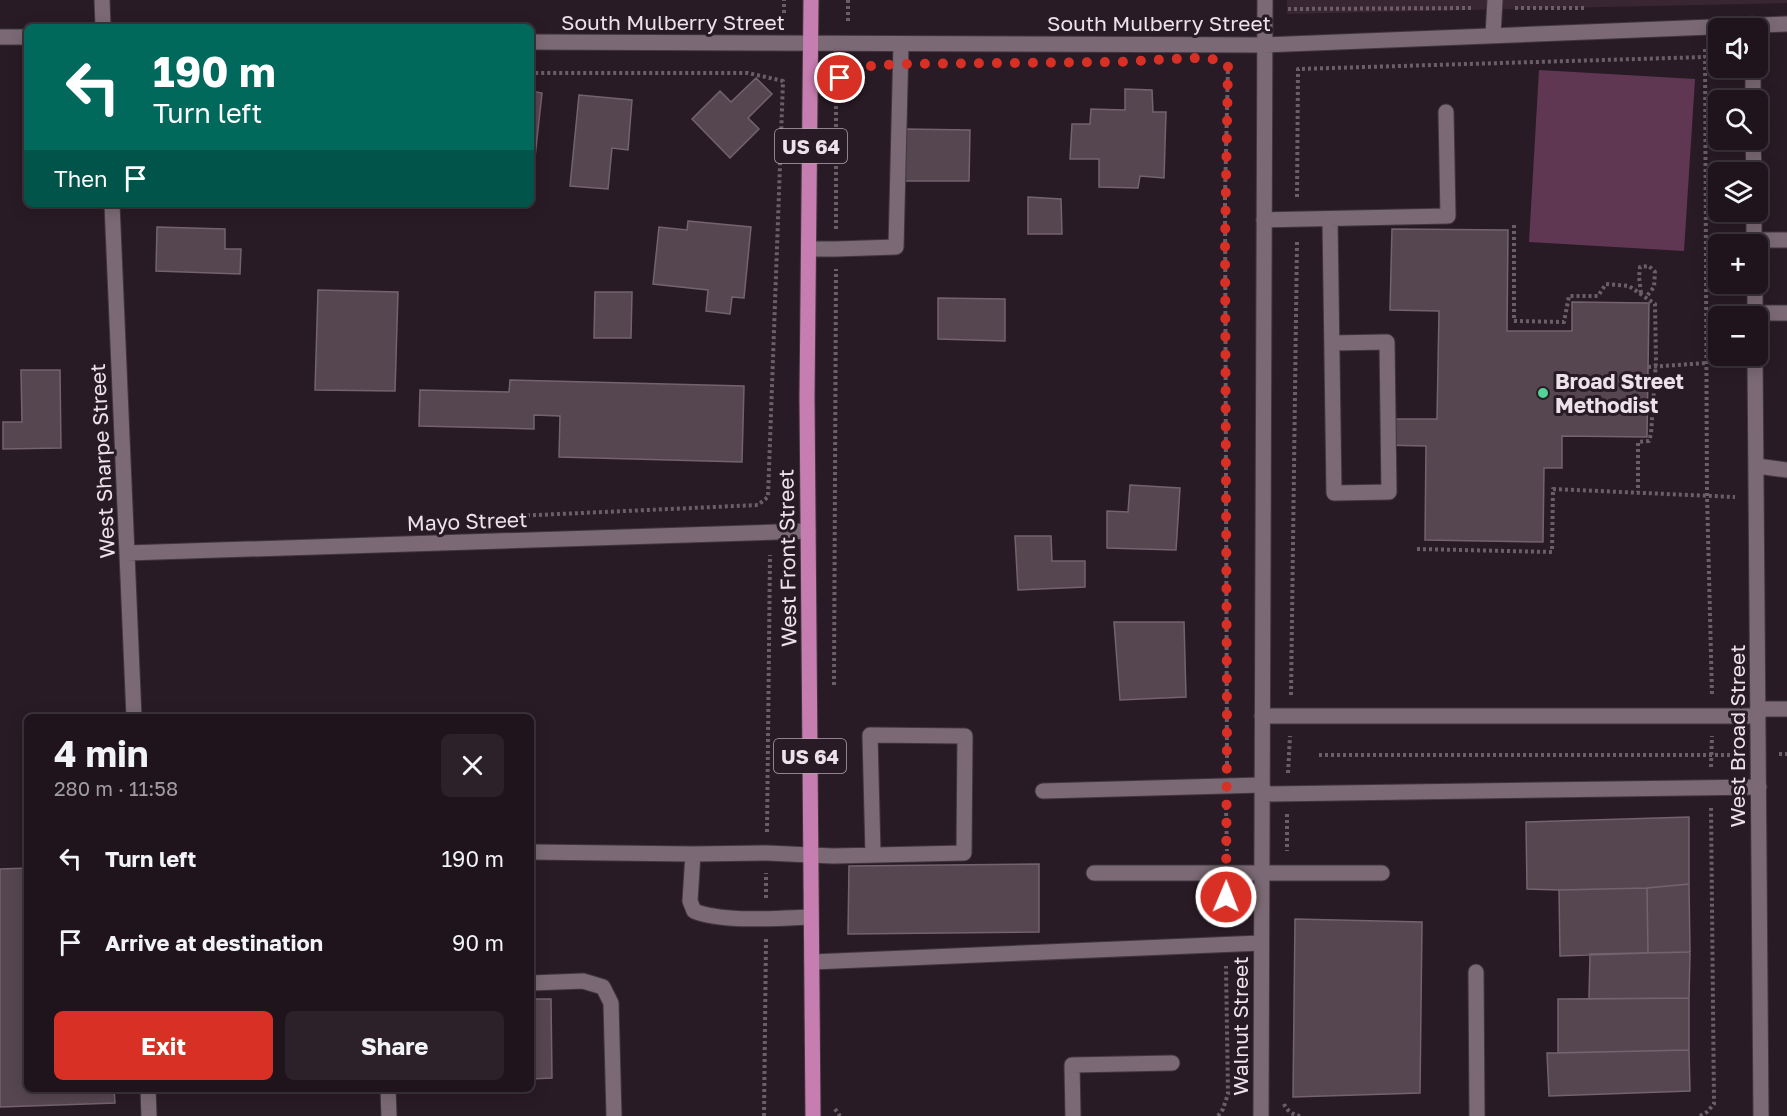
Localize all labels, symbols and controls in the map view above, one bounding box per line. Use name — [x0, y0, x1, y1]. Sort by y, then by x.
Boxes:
street label: South Mulberry Street — [561, 9, 785, 35]
street label: South Mulberry Street — [1047, 10, 1271, 36]
map controls — [1708, 18, 1768, 366]
button: sound — [1708, 18, 1768, 78]
text: 190 m — [153, 46, 276, 96]
icon: left — [54, 48, 132, 126]
pin — [814, 52, 865, 103]
icon: arrive — [823, 61, 856, 94]
button: search — [1708, 90, 1768, 150]
text: Turn left — [153, 97, 262, 129]
road number: US 64 — [775, 129, 847, 163]
icon: arrive — [119, 162, 152, 195]
button: layers — [1708, 162, 1768, 222]
text: Then — [54, 165, 107, 192]
button: + — [1708, 234, 1768, 294]
button: − — [1708, 306, 1768, 366]
street label: West Sharpe Street — [84, 363, 120, 559]
place label: Broad Street Methodist — [1555, 368, 1684, 418]
marker: Broad Street Methodist — [1536, 386, 1550, 400]
street label: West Front Street — [772, 469, 802, 647]
street label: Mayo Street — [406, 506, 528, 536]
street label: West Broad Street — [1724, 644, 1750, 828]
text: 4 min — [54, 732, 149, 775]
button: close — [441, 734, 504, 797]
road number: US 64 — [774, 739, 846, 773]
text: 280 m · 11:58 — [54, 776, 178, 800]
icon: left — [54, 842, 87, 875]
text: Turn left — [105, 845, 196, 872]
text: 190 m — [441, 845, 504, 872]
position arrow — [1194, 865, 1258, 929]
icon: arrive — [54, 926, 87, 959]
text: Arrive at destination — [105, 929, 323, 956]
text: 90 m — [452, 929, 504, 956]
street label: Walnut Street — [1227, 956, 1253, 1096]
button: Exit — [54, 1011, 273, 1080]
button: Share — [285, 1011, 504, 1080]

